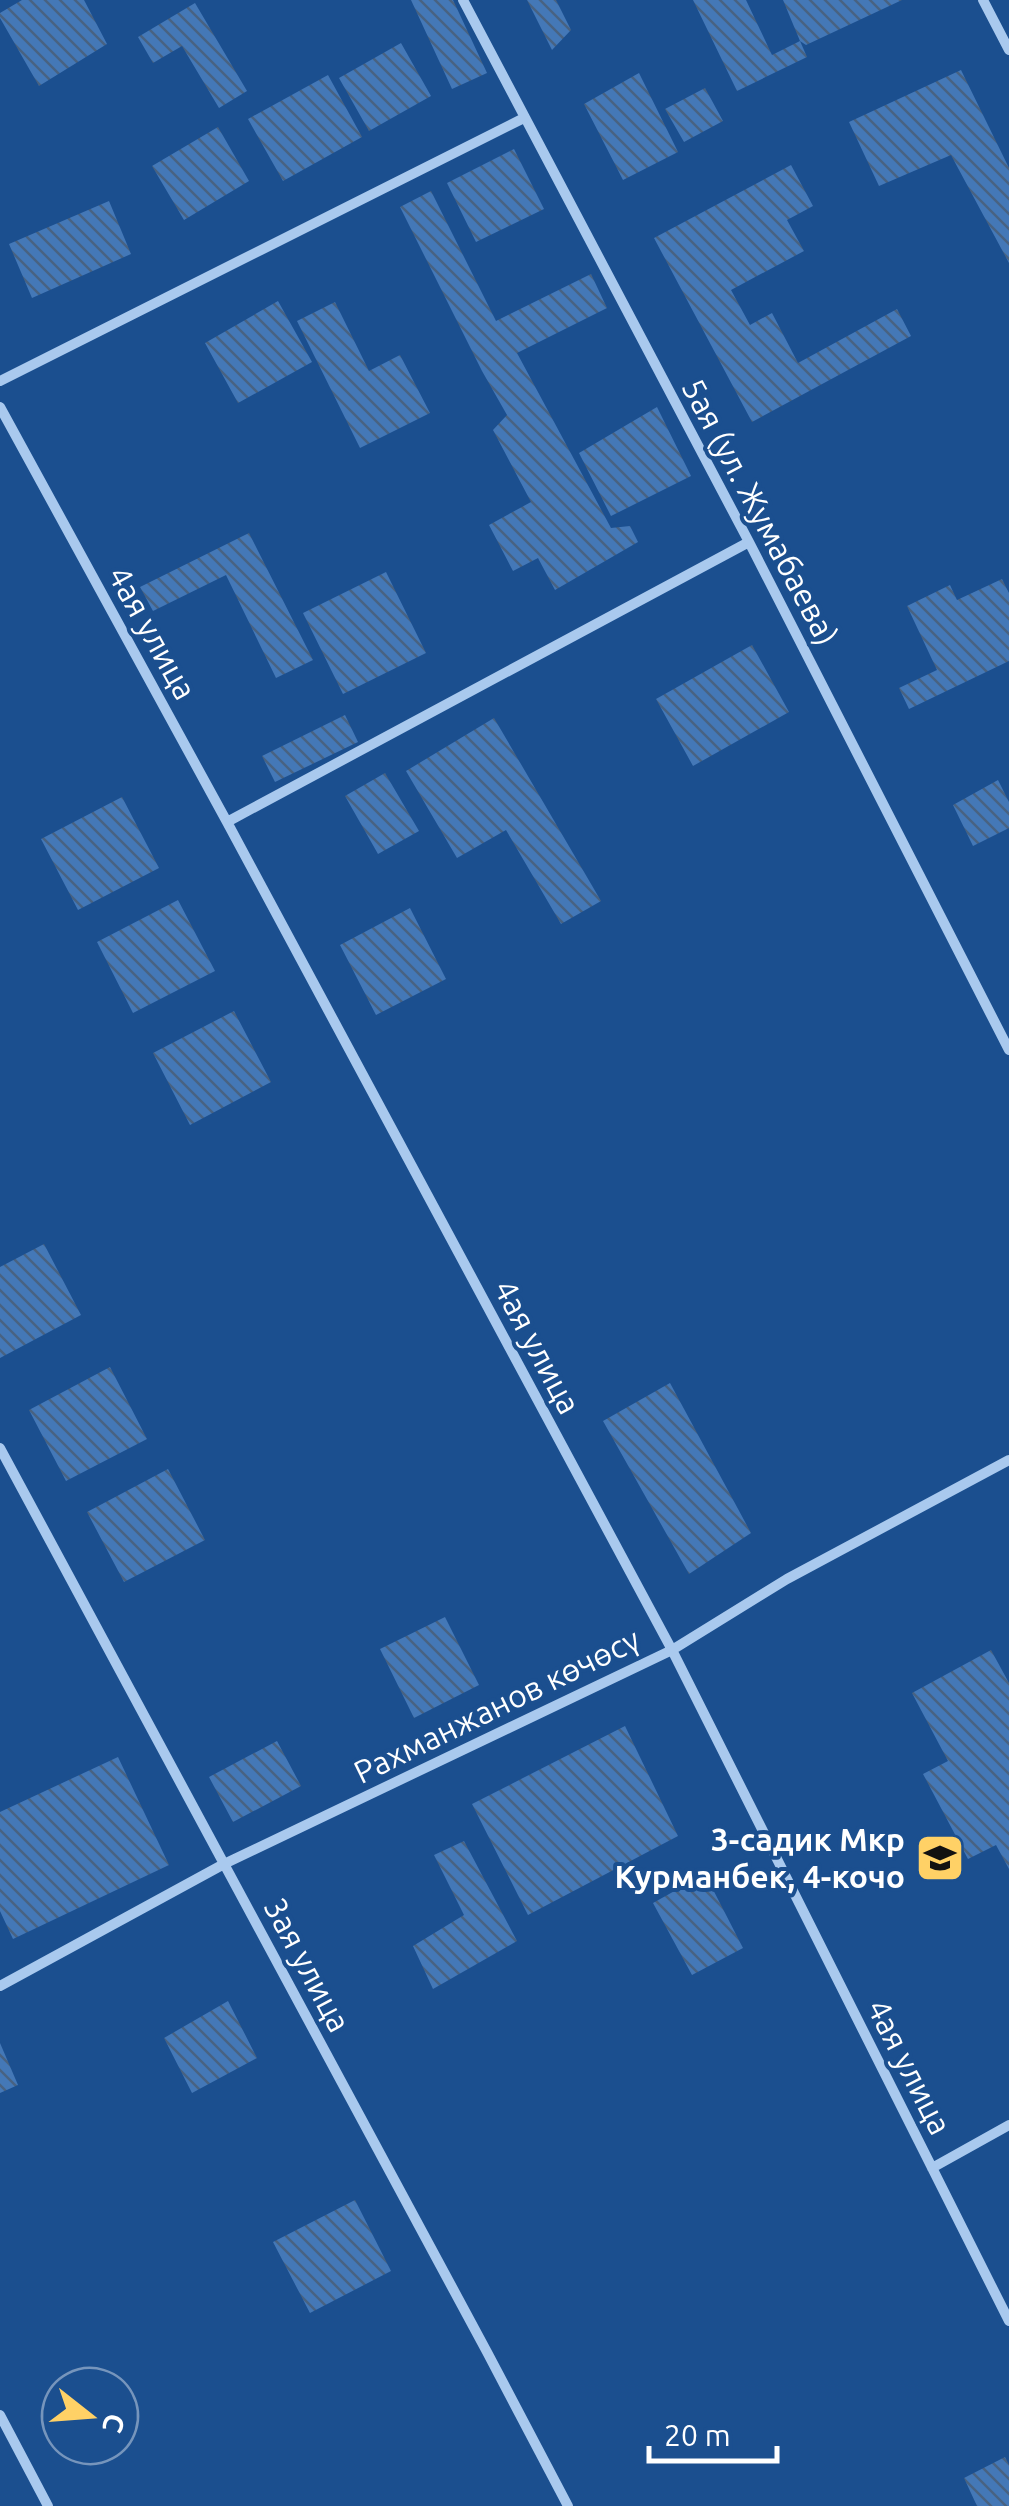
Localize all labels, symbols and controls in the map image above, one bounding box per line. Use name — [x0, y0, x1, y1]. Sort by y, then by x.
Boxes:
street label: 5ая (ул. Жумабаева) — [675, 372, 846, 651]
street label: 4ая улица — [102, 560, 204, 705]
street label: 4ая улица — [488, 1273, 588, 1420]
street label: Рахманжанов көчөсү — [348, 1620, 646, 1790]
place label: 3-садик Мкр Курманбек, 4-кочо — [615, 1821, 905, 1894]
school or university icon: 3-садик Мкр Курманбек, 4-кочо — [914, 1832, 966, 1884]
street label: 3ая улица — [258, 1891, 358, 2038]
street label: 4ая улица — [861, 1993, 959, 2140]
north arrow — [40, 2366, 140, 2466]
scale bar — [649, 2401, 776, 2463]
text: С — [97, 2410, 132, 2437]
text: 20 m — [664, 2418, 731, 2452]

